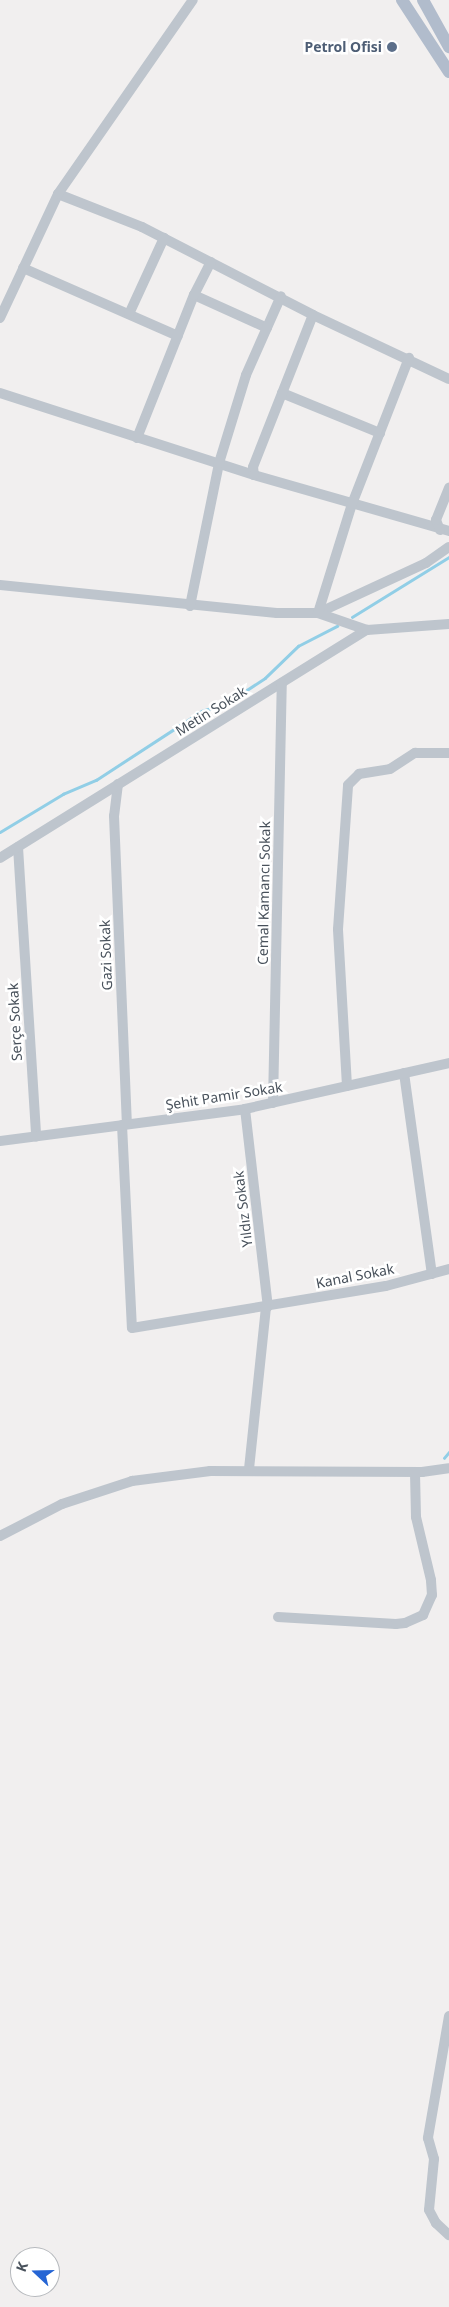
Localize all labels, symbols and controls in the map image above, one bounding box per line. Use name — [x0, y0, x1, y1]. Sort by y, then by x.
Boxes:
place label: Petrol Ofisi — [304, 39, 382, 55]
marker: Petrol Ofisi — [386, 41, 398, 53]
street label: Metin Sokak — [172, 683, 250, 739]
street label: Cemal Kamancı Sokak — [254, 821, 274, 965]
street label: Gazi Sokak — [96, 919, 116, 991]
street label: Serçe Sokak — [5, 982, 25, 1062]
street label: Şehit Pamir Sokak — [164, 1078, 284, 1114]
street label: Yıldız Sokak — [230, 1170, 256, 1248]
street label: Kanal Sokak — [315, 1260, 395, 1292]
north arrow — [10, 2247, 60, 2297]
text: K — [11, 2259, 32, 2275]

